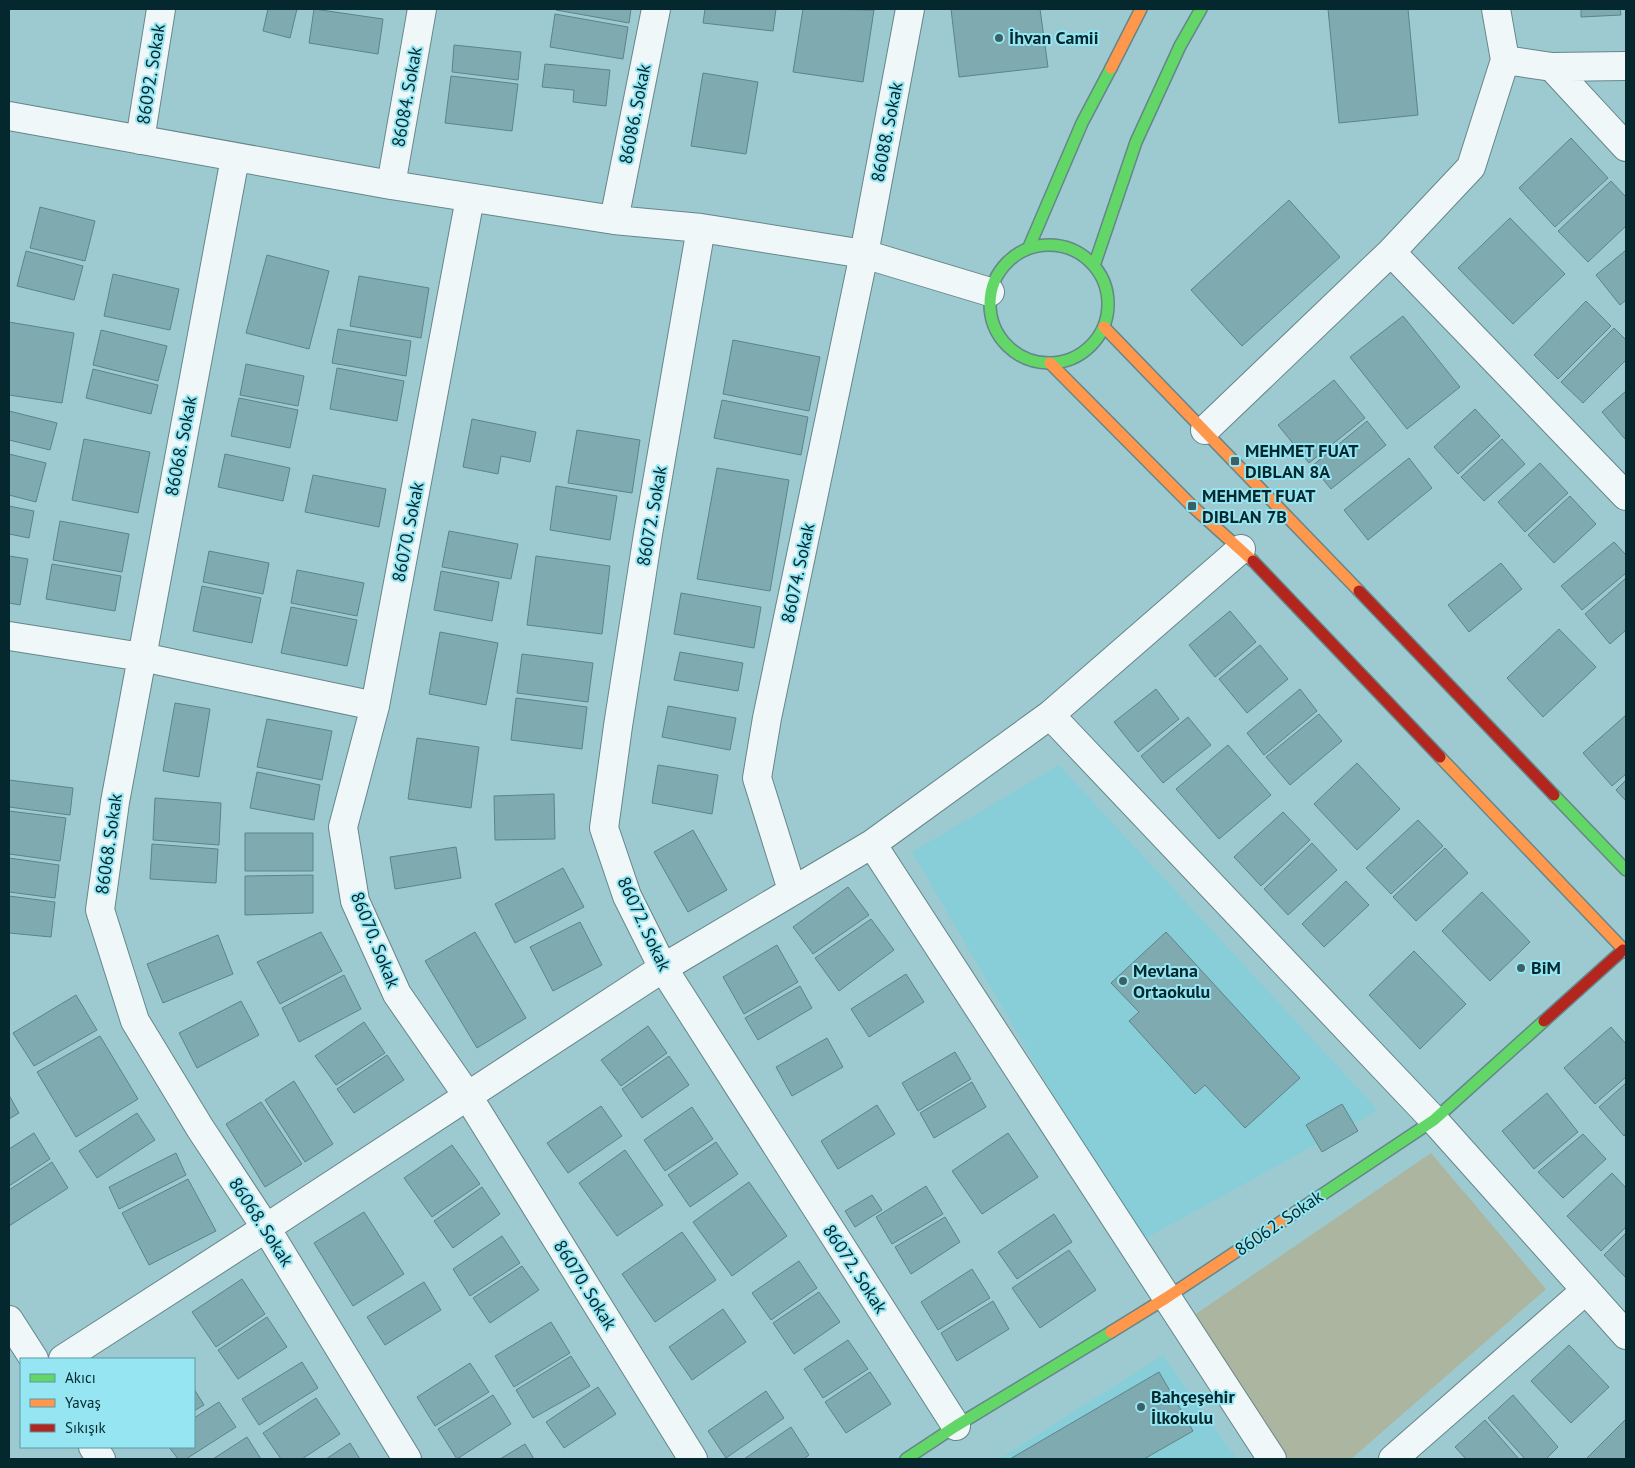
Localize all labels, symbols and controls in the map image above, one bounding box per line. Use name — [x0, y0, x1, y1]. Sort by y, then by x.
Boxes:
street label: 86092. Sokak — [131, 22, 170, 126]
place label: İhvan Camii — [1009, 26, 1099, 49]
marker: İhvan Camii — [993, 32, 1005, 44]
street label: 86084. Sokak — [386, 44, 427, 149]
street label: 86086. Sokak — [614, 61, 656, 166]
street label: 86088. Sokak — [866, 79, 908, 184]
street label: 86068. Sokak — [160, 393, 202, 498]
place label: MEHMET FUAT DIBLAN 8A — [1245, 439, 1359, 483]
marker: MEHMET FUAT DIBLAN 8A — [1229, 455, 1241, 467]
street label: 86072. Sokak — [631, 463, 672, 568]
street label: 86070. Sokak — [387, 479, 429, 584]
place label: MEHMET FUAT DIBLAN 7B — [1202, 484, 1316, 528]
marker: MEHMET FUAT DIBLAN 7B — [1186, 500, 1198, 512]
street label: 86074. Sokak — [776, 520, 819, 625]
street label: 86068. Sokak — [90, 792, 127, 896]
street label: 86072. Sokak — [613, 873, 677, 975]
street label: 86070. Sokak — [346, 888, 405, 992]
place label: BiM — [1531, 956, 1561, 979]
place label: Mevlana Ortaokulu — [1133, 959, 1210, 1003]
marker: BiM — [1515, 962, 1527, 974]
marker: Mevlana Ortaokulu — [1117, 975, 1129, 987]
street label: 86068. Sokak — [224, 1173, 299, 1271]
street label: 86062. Sokak — [1230, 1184, 1328, 1261]
street label: 86072. Sokak — [818, 1220, 893, 1318]
street label: 86070. Sokak — [549, 1236, 622, 1334]
legend — [20, 1358, 195, 1448]
text: Akıcı — [65, 1368, 96, 1387]
place label: Bahçeşehir İlkokulu — [1151, 1385, 1235, 1429]
text: Yavaş — [65, 1393, 101, 1412]
marker: Bahçeşehir İlkokulu — [1135, 1401, 1147, 1413]
text: Sıkışık — [65, 1418, 107, 1437]

